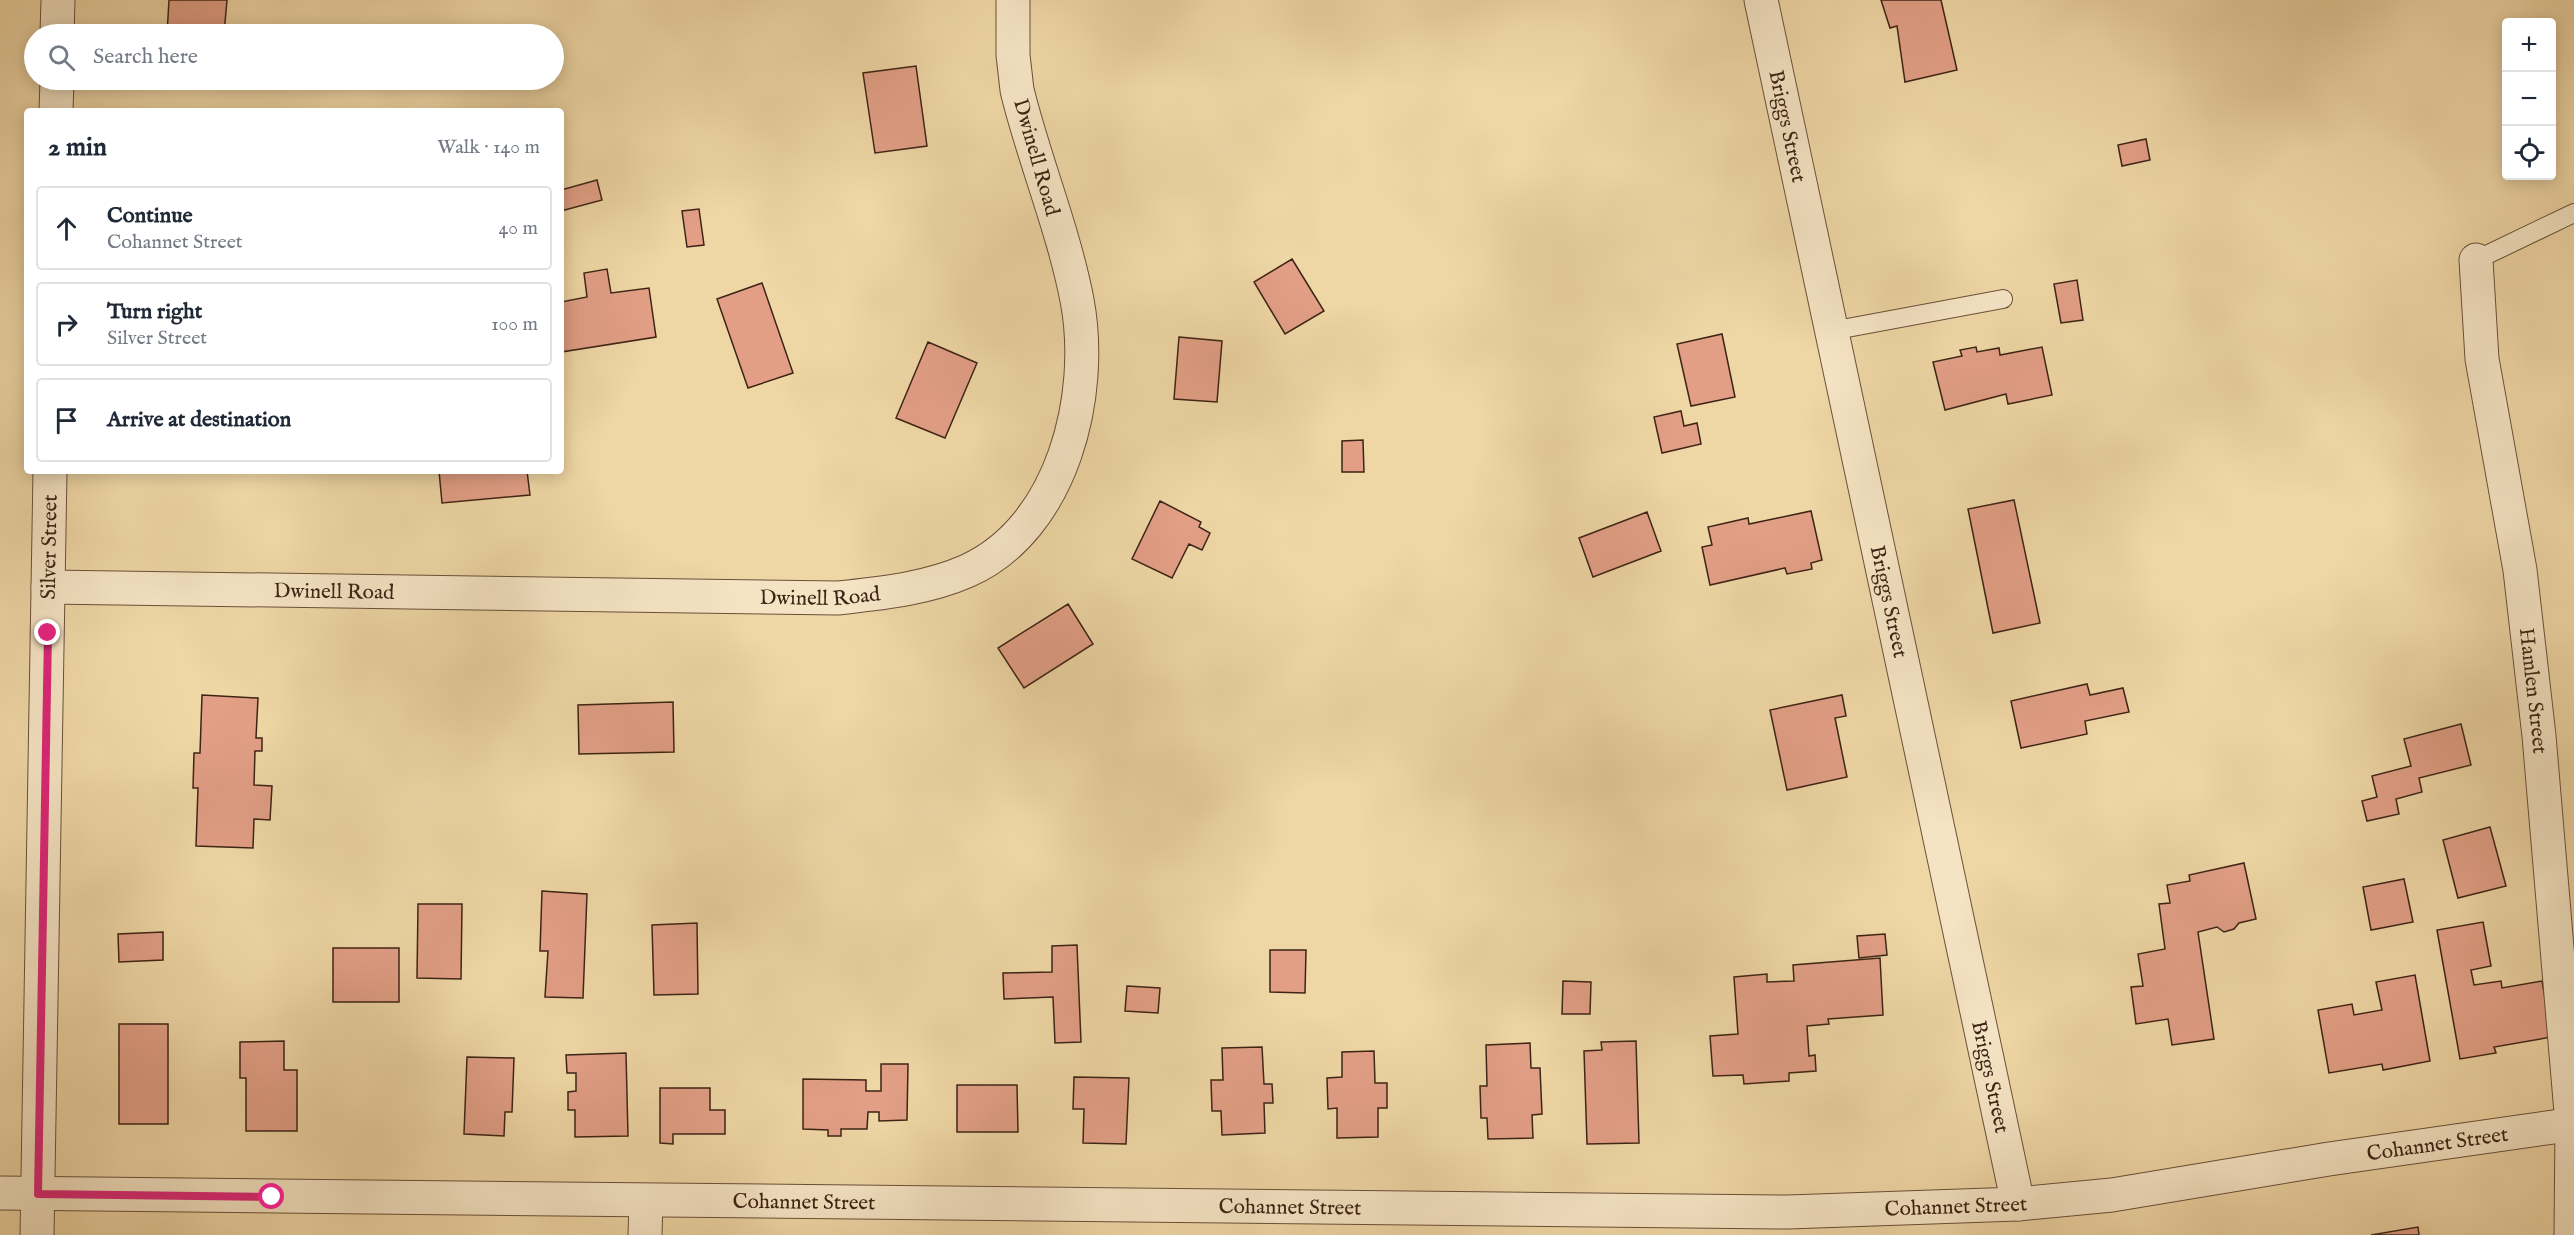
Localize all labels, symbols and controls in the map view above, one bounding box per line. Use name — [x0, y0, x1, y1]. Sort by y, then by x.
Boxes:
map controls — [2502, 18, 2556, 180]
button: + — [2502, 18, 2556, 72]
search box — [24, 24, 564, 90]
icon: search — [45, 41, 78, 74]
text: Search here — [93, 43, 198, 71]
street label: Briggs Street — [1761, 68, 1812, 185]
button: − — [2502, 72, 2556, 126]
street label: Dwinell Road — [1006, 96, 1065, 220]
button: locate — [2502, 126, 2556, 180]
text: 2 min — [48, 131, 107, 164]
text: Walk · 140 m — [437, 135, 540, 160]
text: Continue — [107, 202, 193, 230]
icon: ahead — [50, 212, 83, 245]
text: 40 m — [499, 216, 538, 241]
text: Cohannet Street — [107, 230, 243, 255]
text: Turn right — [107, 298, 202, 326]
icon: right — [50, 308, 83, 341]
text: 100 m — [491, 312, 538, 337]
text: Silver Street — [107, 326, 207, 351]
icon: arrive — [50, 404, 83, 437]
text: Arrive at destination — [107, 406, 291, 434]
street label: Silver Street — [36, 494, 65, 600]
street label: Briggs Street — [1863, 543, 1913, 660]
street label: Dwinell Road — [273, 578, 395, 607]
street label: Dwinell Road — [759, 581, 883, 613]
route end — [34, 619, 60, 645]
street label: Hamlen Street — [2512, 626, 2552, 755]
street label: Briggs Street — [1964, 1018, 2014, 1136]
street label: Cohannet Street — [2365, 1122, 2510, 1168]
route start — [258, 1183, 284, 1209]
street label: Cohannet Street — [733, 1189, 875, 1217]
street label: Cohannet Street — [1884, 1191, 2028, 1224]
street label: Cohannet Street — [1218, 1194, 1361, 1222]

